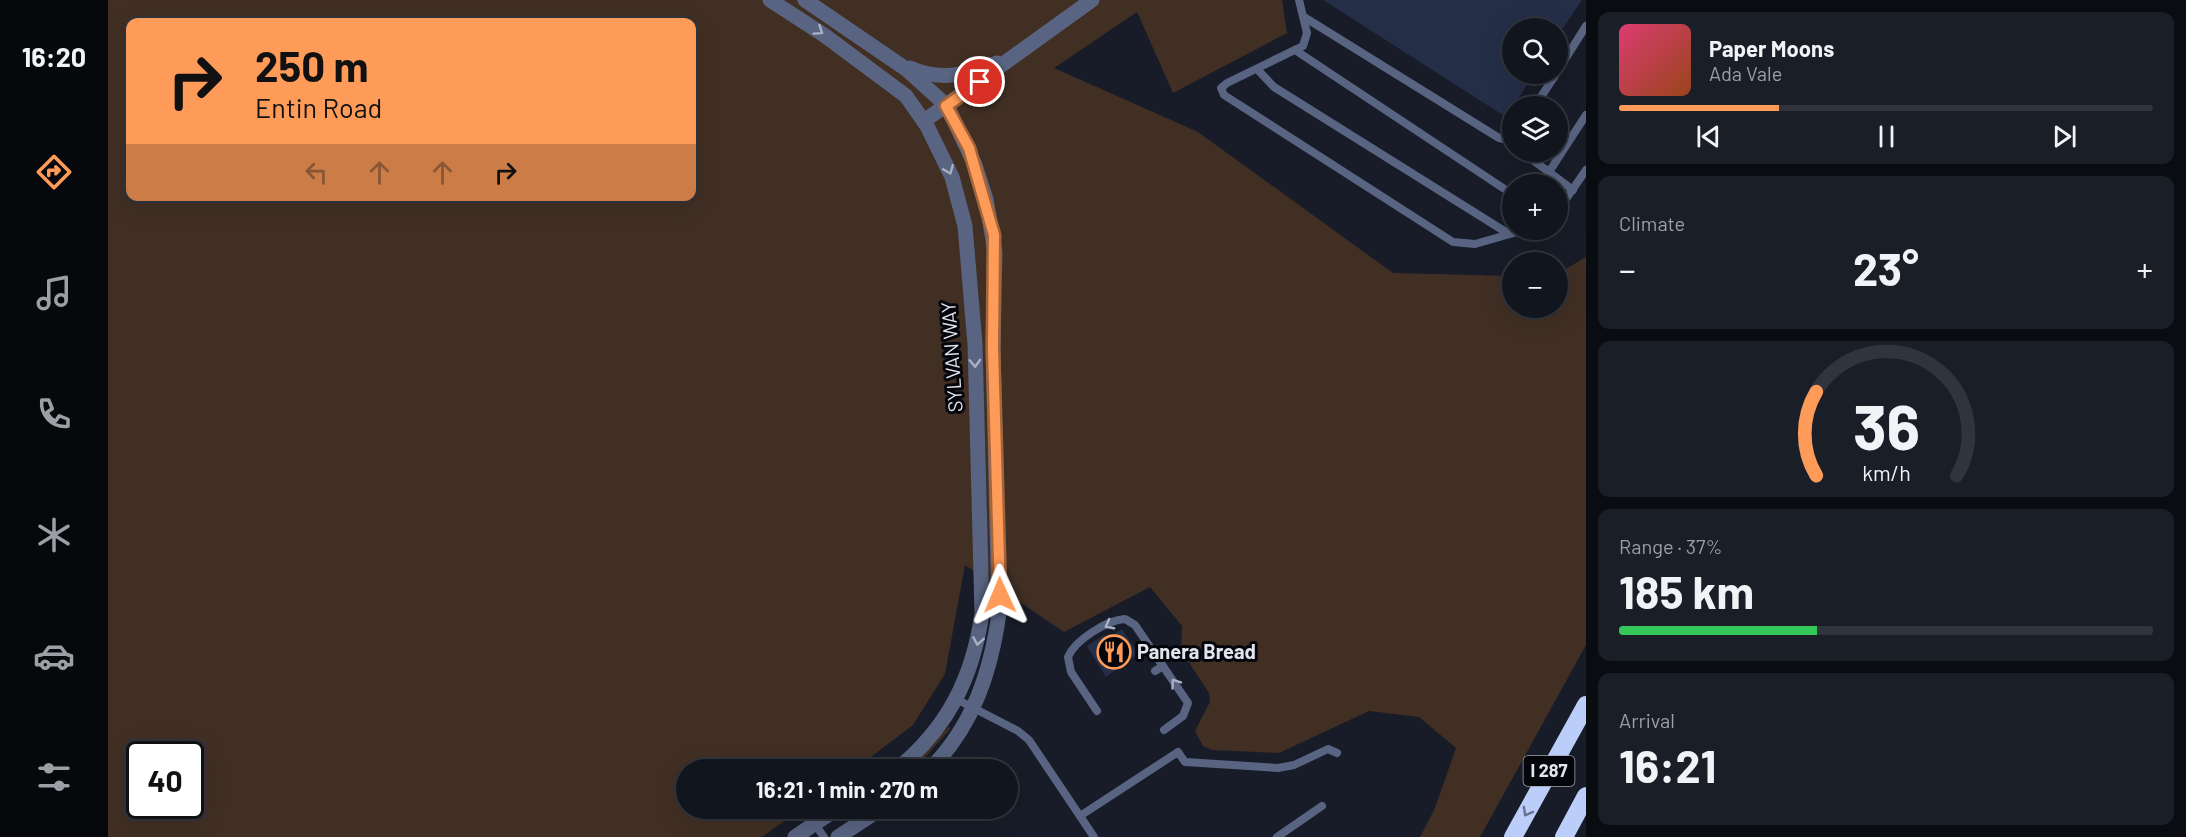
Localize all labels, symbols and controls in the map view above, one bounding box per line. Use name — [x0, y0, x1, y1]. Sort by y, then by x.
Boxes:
map controls — [1502, 18, 1568, 318]
button: search — [1502, 18, 1568, 84]
one-way arrow — [813, 24, 823, 36]
text: Paper Moons — [1709, 35, 1834, 61]
text: 16:20 — [22, 40, 86, 72]
text: 250 m — [255, 40, 369, 90]
icon: right — [156, 42, 234, 120]
pin — [954, 56, 1005, 107]
text: Ada Vale — [1709, 61, 1782, 85]
icon: arrive — [963, 65, 996, 98]
text: Entin Road — [255, 91, 382, 123]
button: layers — [1502, 96, 1568, 162]
icon: previous — [1692, 120, 1725, 153]
icon: pause — [1870, 120, 1903, 153]
icon: next — [2048, 120, 2081, 153]
icon: directions — [33, 151, 75, 193]
icon: left — [300, 156, 333, 189]
icon: ahead — [363, 156, 396, 189]
icon: ahead — [426, 156, 459, 189]
icon: right — [489, 156, 522, 189]
one-way arrow — [942, 164, 954, 175]
button: + — [1502, 174, 1568, 240]
text: Climate — [1619, 211, 1685, 235]
text: 23° — [1853, 241, 1919, 295]
text: − — [1619, 249, 1636, 289]
text: + — [2136, 249, 2153, 289]
button: − — [1502, 252, 1568, 318]
icon: music — [33, 272, 75, 314]
street label: SYLVAN WAY — [935, 301, 967, 413]
one-way arrow — [969, 358, 982, 367]
text: 36 — [1852, 388, 1920, 462]
icon: phone — [33, 393, 75, 435]
text: km/h — [1862, 460, 1910, 485]
icon: climate — [33, 514, 75, 556]
text: Range · 37% — [1619, 534, 1723, 558]
position arrow — [968, 563, 1032, 627]
text: 185 km — [1619, 564, 1754, 618]
one-way arrow — [1104, 617, 1115, 629]
restaurant icon: Panera Bread — [1096, 634, 1132, 670]
icon: car — [33, 635, 75, 677]
one-way arrow — [972, 636, 984, 646]
place label: Panera Bread — [1137, 639, 1256, 663]
one-way arrow — [1171, 678, 1182, 689]
text: Arrival — [1619, 708, 1675, 732]
text: 16:21 — [1619, 738, 1716, 792]
speed limit sign: 40 — [126, 741, 204, 819]
icon: filters — [33, 756, 75, 798]
road number: I 287 — [1524, 756, 1574, 786]
text: 16:21 · 1 min · 270 m — [756, 776, 938, 802]
one-way arrow — [1523, 805, 1534, 816]

